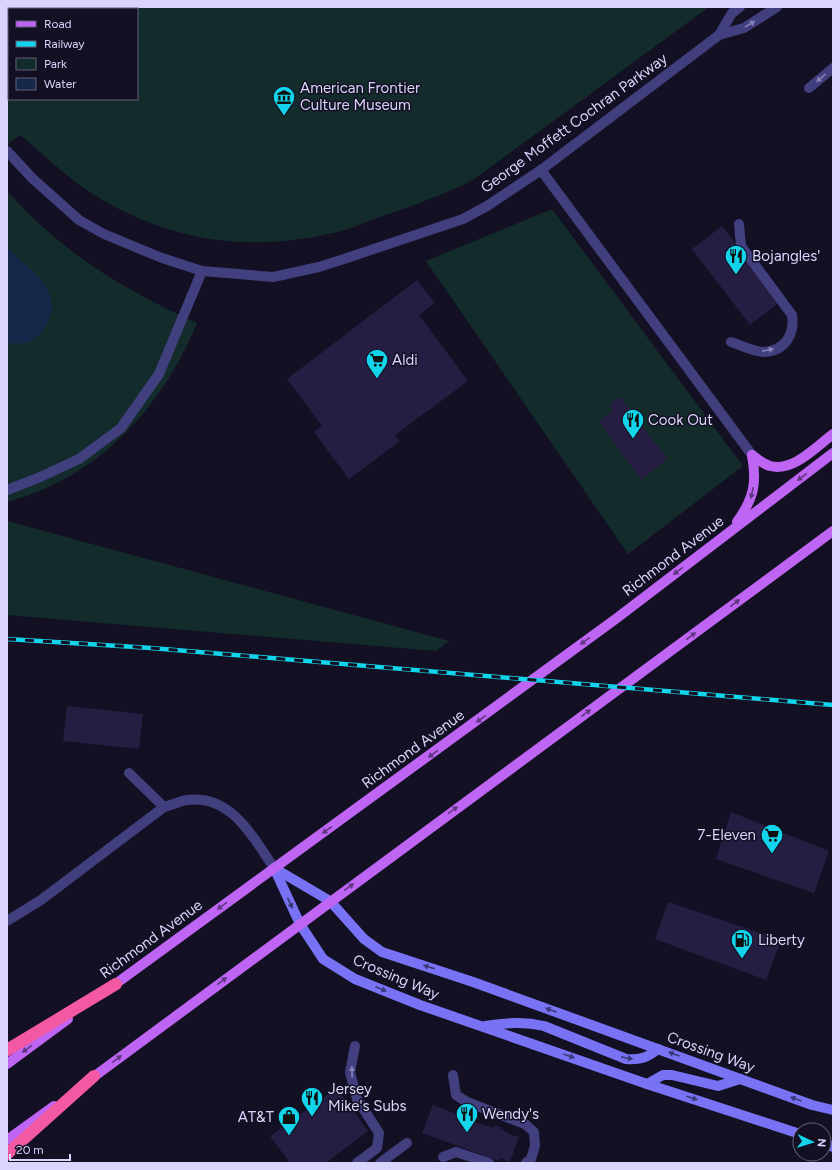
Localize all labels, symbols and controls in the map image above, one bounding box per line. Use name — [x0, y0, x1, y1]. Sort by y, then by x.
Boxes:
legend — [8, 8, 138, 100]
text: Road — [44, 17, 72, 31]
one-way arrow — [745, 20, 755, 28]
text: Railway — [44, 37, 85, 51]
street label: George Moffett Cochran Parkway — [477, 49, 671, 197]
text: Park — [44, 57, 67, 71]
one-way arrow — [816, 73, 827, 82]
text: Water — [44, 77, 76, 91]
place label: American Frontier Culture Museum — [300, 79, 420, 114]
museum icon: American Frontier Culture Museum — [271, 84, 297, 117]
restaurant icon: Bojangles' — [723, 243, 749, 276]
place label: Bojangles' — [752, 247, 820, 265]
supermarket icon: Aldi — [364, 347, 390, 380]
one-way arrow — [762, 347, 774, 353]
place label: Aldi — [392, 351, 418, 369]
restaurant icon: Cook Out — [620, 407, 646, 440]
place label: Cook Out — [648, 411, 713, 429]
one-way arrow — [796, 473, 807, 481]
one-way arrow — [749, 487, 755, 499]
street label: Richmond Avenue — [619, 512, 727, 600]
one-way arrow — [673, 567, 684, 576]
one-way arrow — [730, 598, 741, 607]
one-way arrow — [685, 631, 696, 640]
one-way arrow — [580, 637, 591, 646]
street label: Richmond Avenue — [358, 706, 468, 792]
one-way arrow — [581, 709, 592, 717]
one-way arrow — [475, 714, 486, 723]
one-way arrow — [427, 750, 438, 758]
one-way arrow — [448, 806, 459, 814]
supermarket icon: 7-Eleven — [759, 822, 785, 855]
one-way arrow — [322, 826, 333, 834]
place label: 7-Eleven — [697, 826, 756, 844]
one-way arrow — [343, 883, 354, 891]
street label: Richmond Avenue — [96, 896, 206, 982]
one-way arrow — [287, 897, 293, 909]
one-way arrow — [216, 902, 227, 910]
fuel station icon: Liberty — [729, 927, 755, 960]
place label: Liberty — [758, 931, 805, 949]
street label: Crossing Way — [350, 951, 442, 1003]
one-way arrow — [422, 964, 434, 970]
one-way arrow — [216, 977, 227, 986]
one-way arrow — [375, 986, 387, 992]
one-way arrow — [545, 1007, 557, 1013]
street label: Crossing Way — [665, 1028, 757, 1076]
one-way arrow — [21, 1045, 32, 1053]
one-way arrow — [667, 1051, 679, 1057]
one-way arrow — [563, 1054, 575, 1060]
one-way arrow — [112, 1055, 123, 1063]
one-way arrow — [621, 1056, 633, 1062]
one-way arrow — [348, 1066, 355, 1078]
place label: Jersey Mike's Subs — [328, 1080, 407, 1115]
restaurant icon: Jersey Mike's Subs — [299, 1085, 325, 1118]
one-way arrow — [686, 1095, 698, 1101]
one-way arrow — [789, 1096, 801, 1102]
restaurant icon: Wendy's — [454, 1101, 480, 1134]
shop icon: AT&T — [276, 1104, 302, 1137]
place label: Wendy's — [482, 1105, 539, 1123]
place label: AT&T — [238, 1108, 275, 1126]
north arrow — [792, 1122, 832, 1162]
scale bar — [10, 1136, 70, 1162]
text: N — [815, 1138, 828, 1147]
text: 20 m — [16, 1143, 44, 1157]

